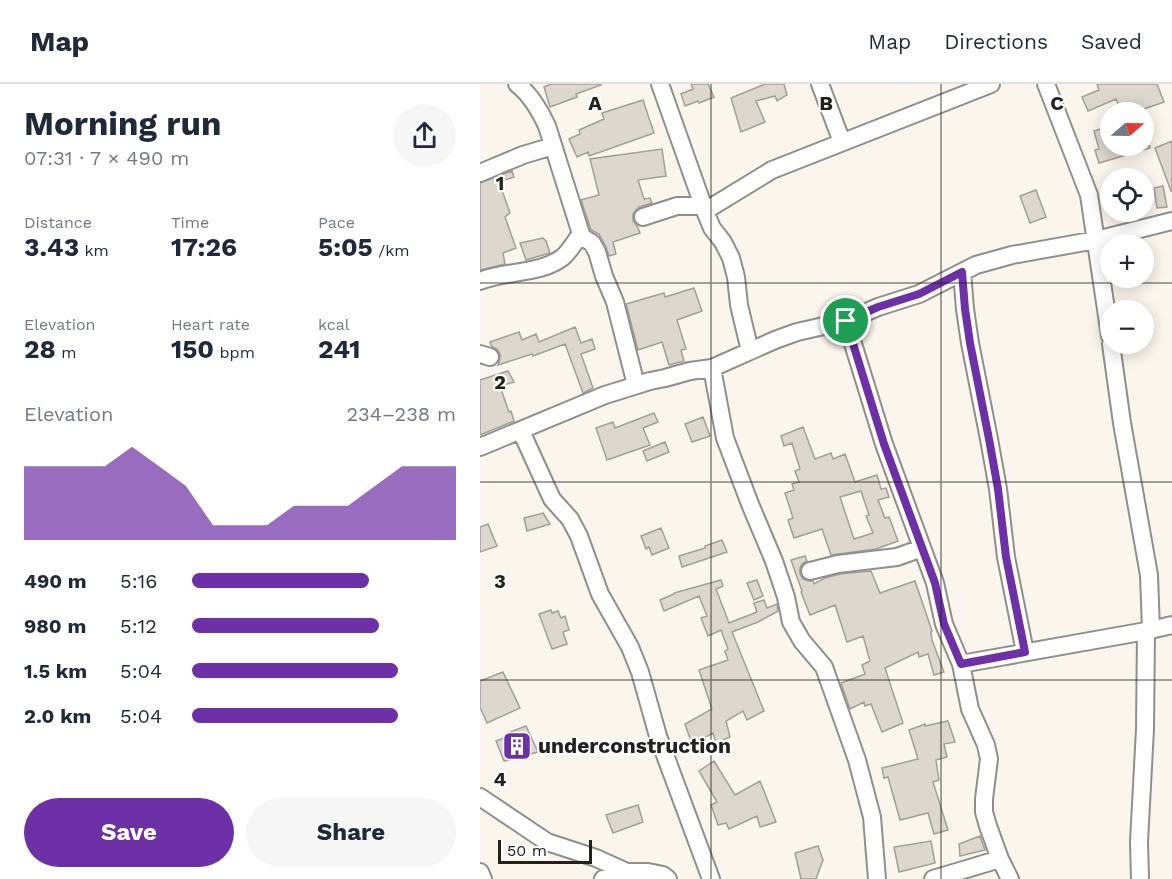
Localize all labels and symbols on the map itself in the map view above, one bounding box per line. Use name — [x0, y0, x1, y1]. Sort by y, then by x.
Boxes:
text: A — [588, 91, 602, 115]
text: B — [819, 91, 833, 115]
text: C — [1050, 91, 1064, 115]
north arrow — [1100, 102, 1154, 156]
text: 1 — [496, 171, 504, 195]
pin — [820, 295, 871, 346]
text: 2 — [494, 370, 506, 394]
text: 3 — [494, 569, 506, 593]
building icon: underconstruction — [501, 730, 533, 762]
place label: underconstruction — [538, 733, 731, 758]
text: 4 — [494, 767, 507, 791]
scale bar — [498, 837, 592, 864]

